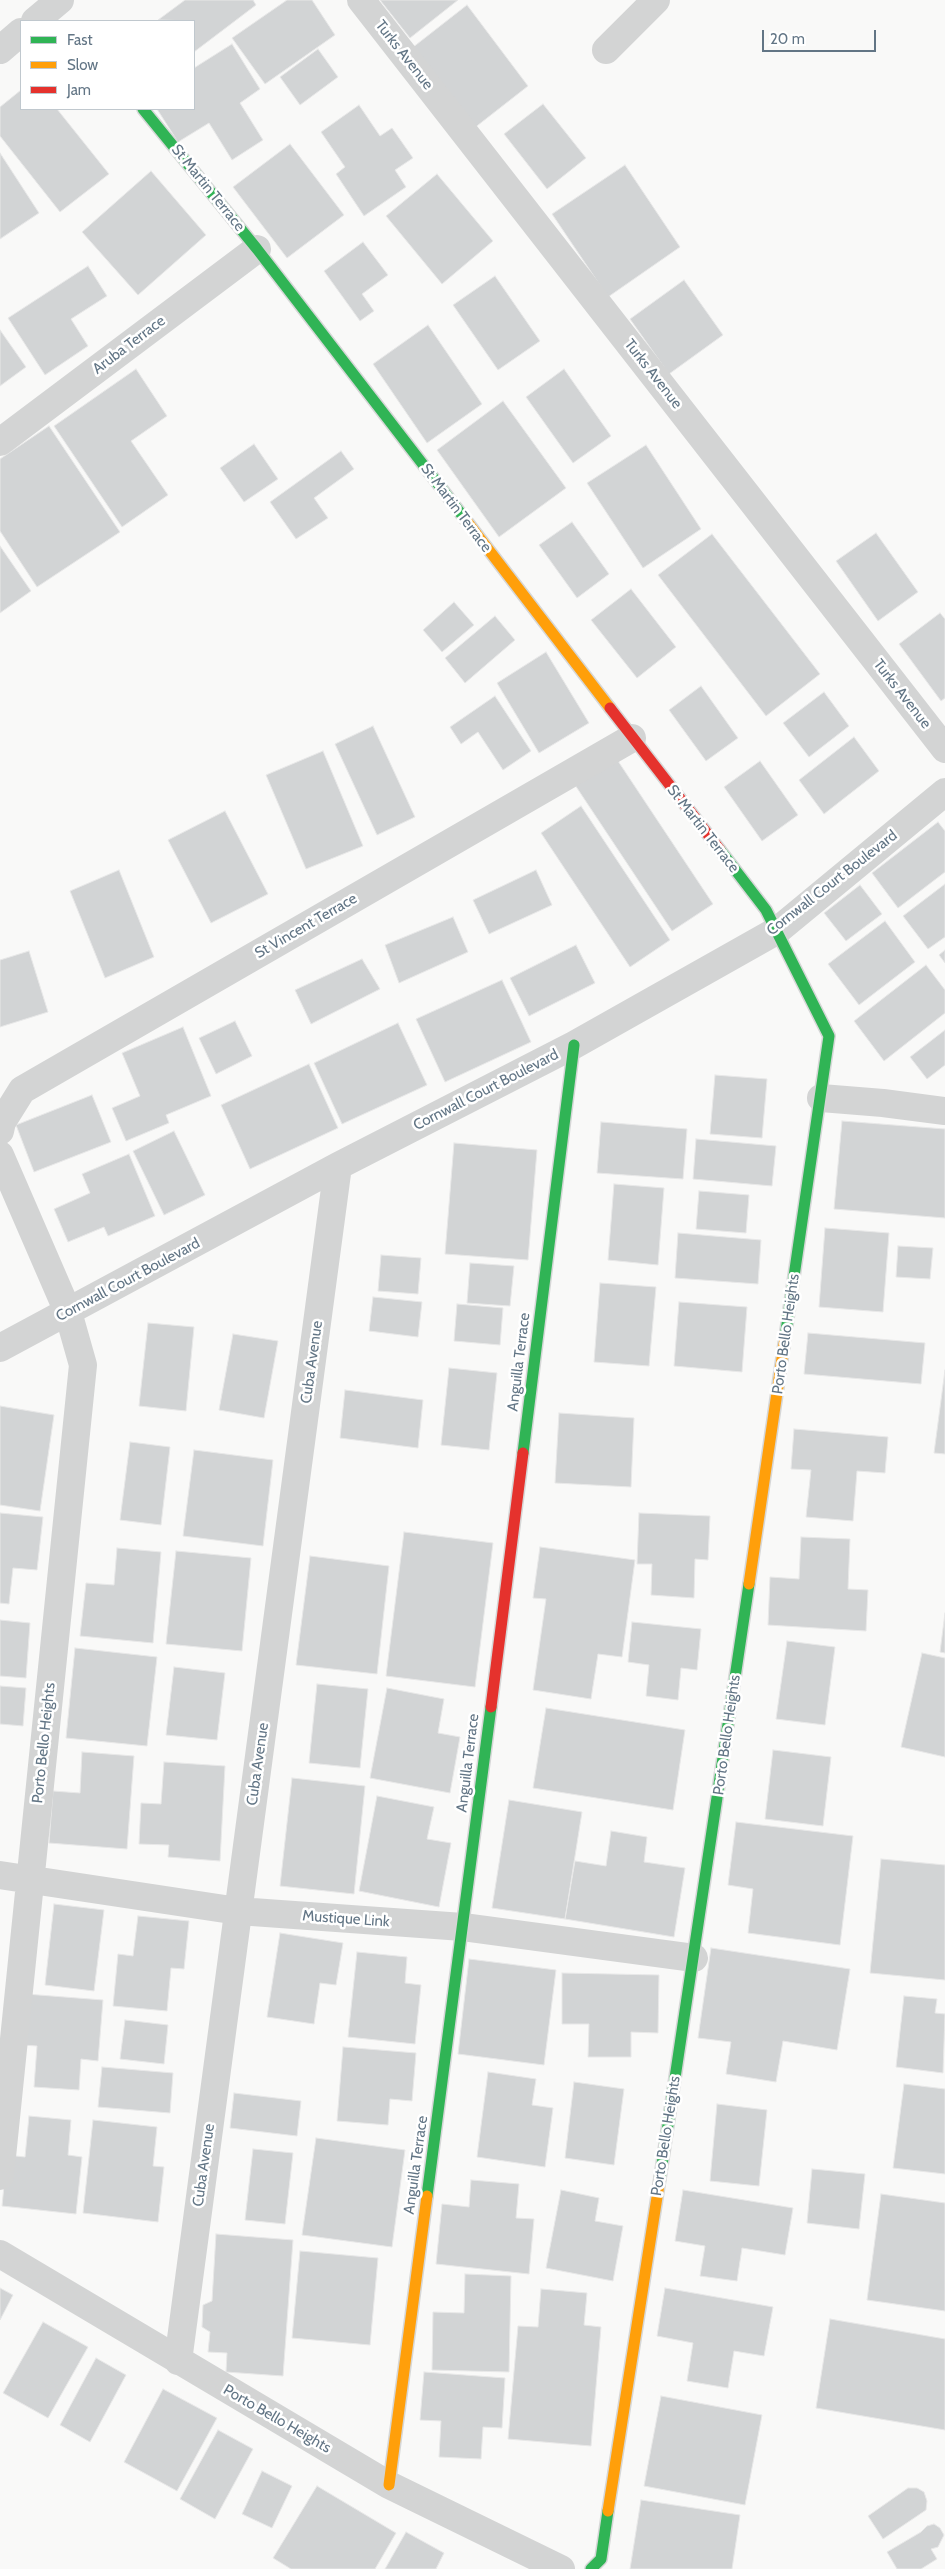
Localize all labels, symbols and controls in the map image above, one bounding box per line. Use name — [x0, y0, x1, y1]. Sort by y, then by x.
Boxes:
street label: Turks Avenue — [371, 17, 437, 93]
legend — [20, 20, 195, 110]
scale bar — [765, 20, 879, 52]
text: 20 m — [770, 30, 805, 48]
text: Fast — [67, 31, 92, 49]
text: Slow — [67, 56, 98, 74]
text: Jam — [67, 81, 91, 99]
street label: St Martin Terrace — [168, 141, 248, 235]
street label: Aruba Terrace — [89, 312, 169, 378]
street label: Turks Avenue — [620, 336, 686, 412]
street label: St Martin Terrace — [417, 460, 495, 556]
street label: Turks Avenue — [869, 656, 935, 732]
street label: St Martin Terrace — [663, 782, 743, 876]
street label: Cornwall Court Boulevard — [763, 826, 901, 940]
street label: St Vincent Terrace — [252, 889, 360, 963]
street label: Cornwall Court Boulevard — [410, 1046, 562, 1134]
street label: Cornwall Court Boulevard — [53, 1234, 203, 1326]
street label: Porto Bello Heights — [769, 1273, 803, 1395]
street label: Anguilla Terrace — [504, 1312, 534, 1412]
street label: Cuba Avenue — [297, 1319, 327, 1405]
street label: Porto Bello Heights — [710, 1674, 744, 1796]
street label: Porto Bello Heights — [29, 1682, 59, 1804]
street label: Anguilla Terrace — [453, 1713, 483, 1813]
street label: Cuba Avenue — [243, 1721, 273, 1807]
street label: Mustique Link — [302, 1907, 390, 1931]
street label: Porto Bello Heights — [648, 2075, 684, 2197]
street label: Anguilla Terrace — [400, 2115, 432, 2215]
street label: Cuba Avenue — [189, 2122, 219, 2208]
street label: Porto Bello Heights — [220, 2381, 334, 2457]

